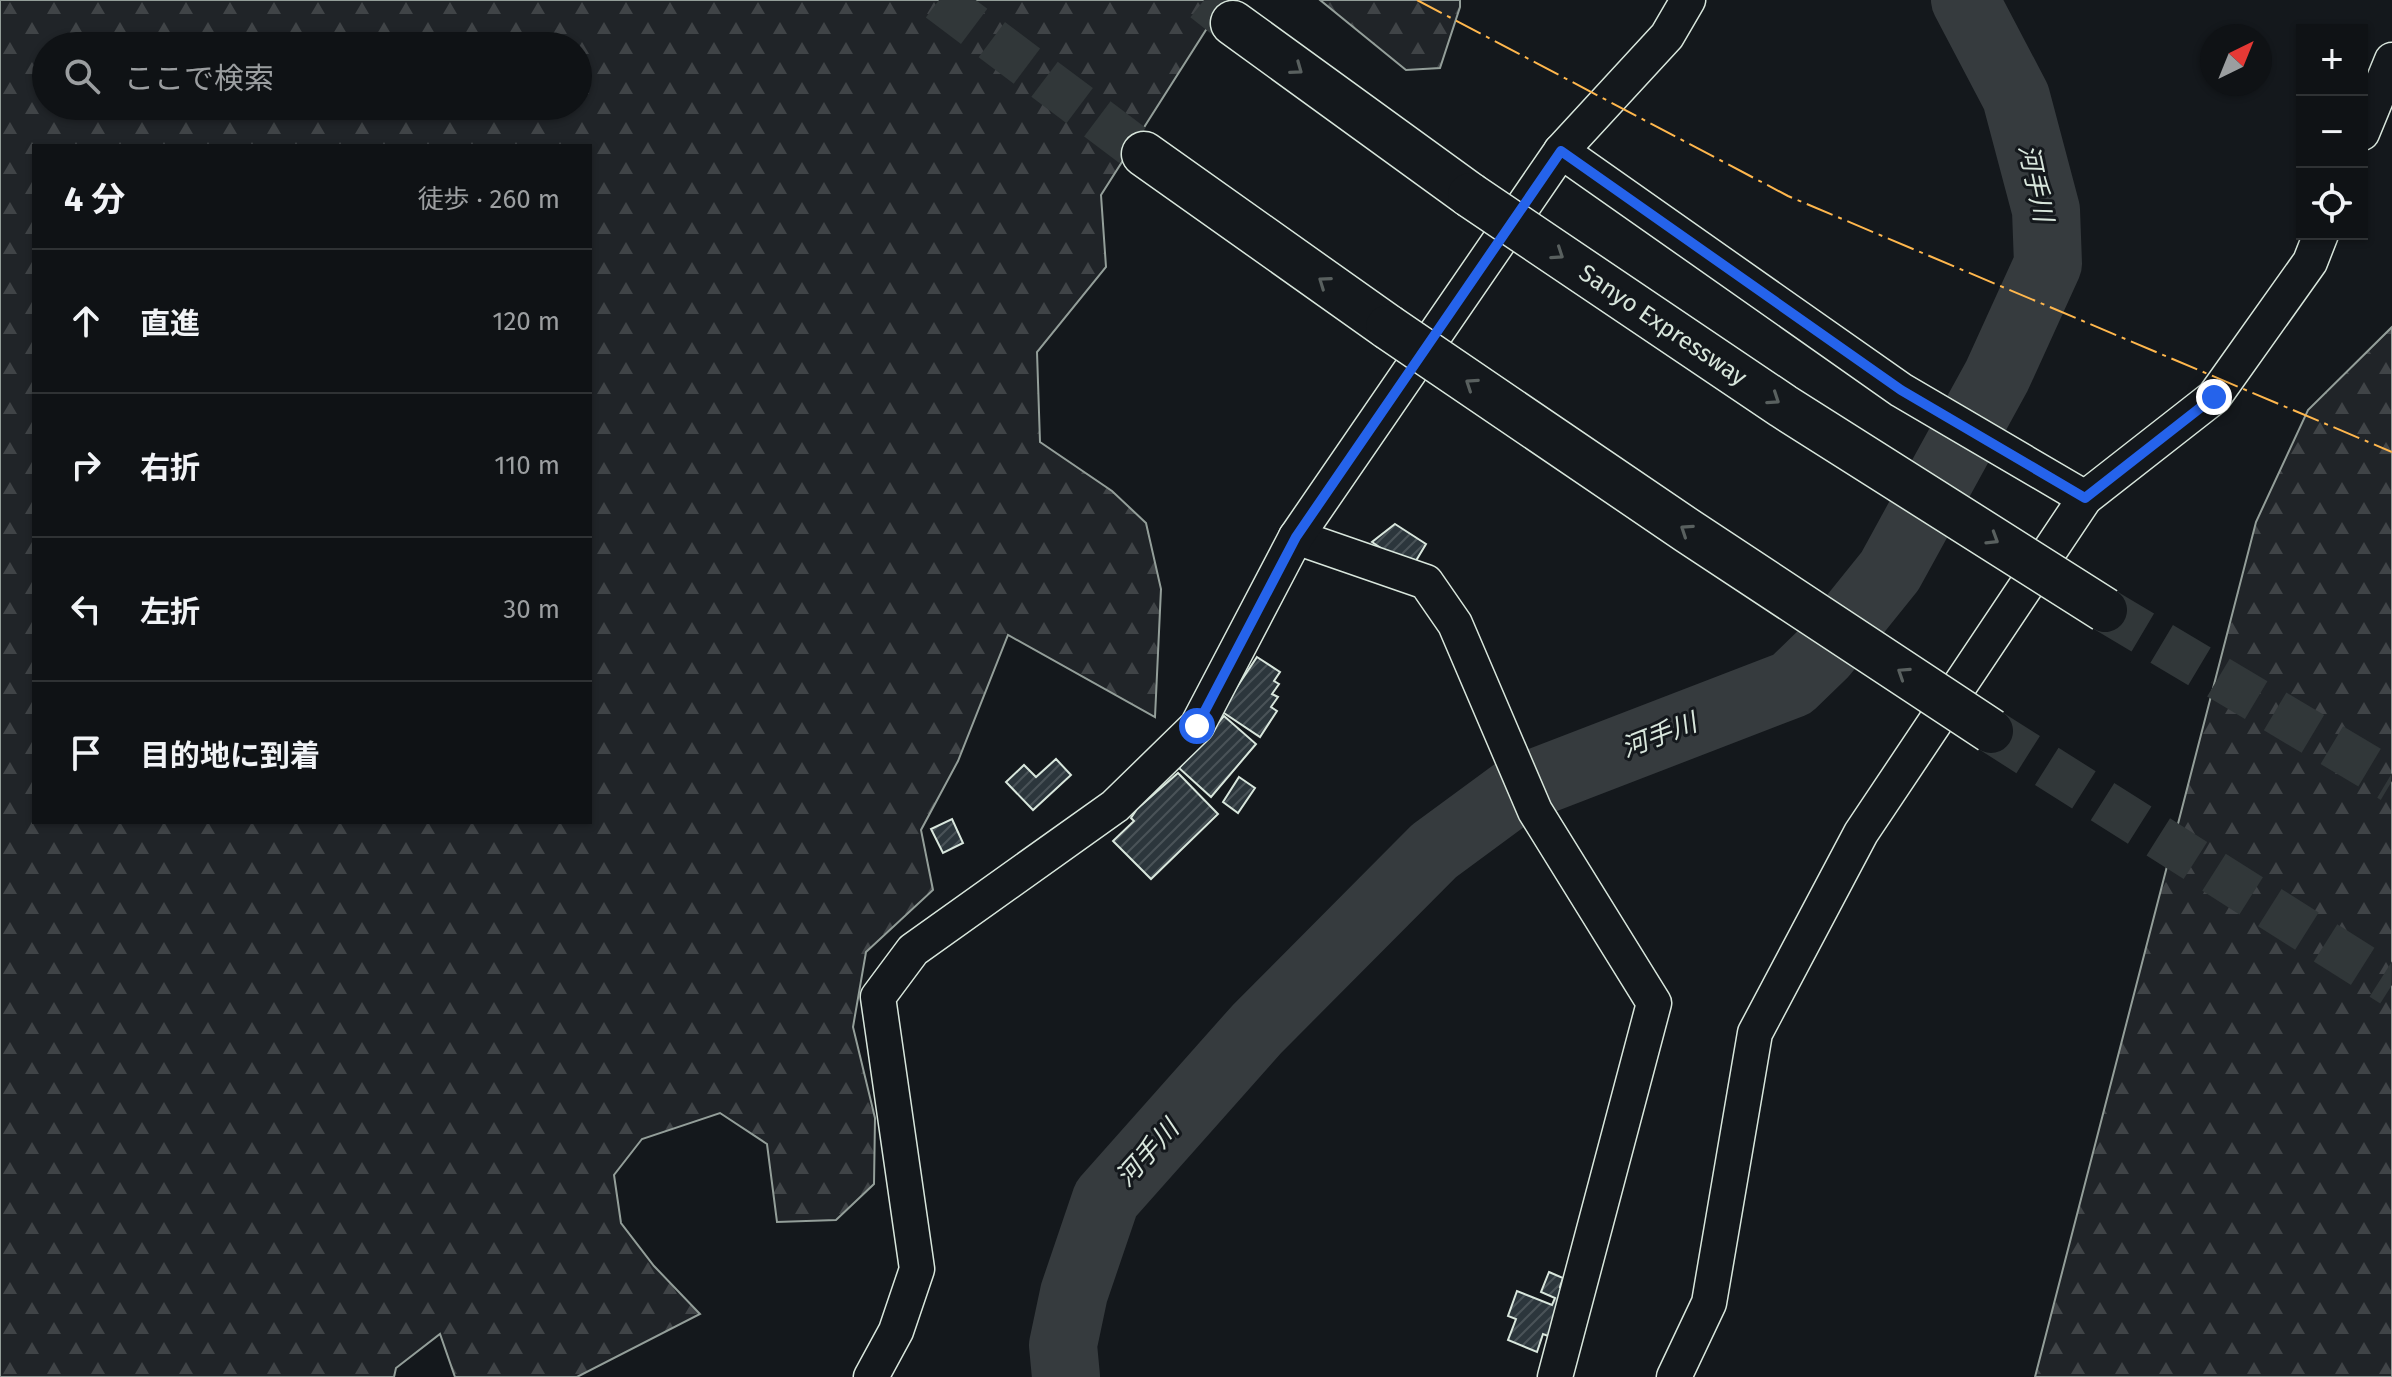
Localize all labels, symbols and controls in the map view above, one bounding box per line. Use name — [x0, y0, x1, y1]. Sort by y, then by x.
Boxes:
north arrow — [2200, 24, 2272, 96]
map controls — [2296, 24, 2368, 240]
button: + — [2296, 24, 2368, 96]
search box — [32, 32, 592, 120]
icon: search — [60, 54, 104, 98]
one-way arrow — [1288, 59, 1302, 74]
text: ここで検索 — [124, 61, 274, 97]
button: − — [2296, 96, 2368, 168]
water label: 河手川 — [2012, 142, 2059, 227]
button: locate — [2296, 168, 2368, 240]
text: 4 分 — [64, 179, 125, 220]
text: 徒歩 · 260 m — [418, 184, 560, 215]
one-way arrow — [1550, 245, 1564, 260]
street label: Sanyo Expressway — [1574, 259, 1752, 391]
one-way arrow — [1318, 277, 1333, 292]
icon: ahead — [64, 299, 108, 343]
text: 直進 — [140, 306, 200, 342]
text: 120 m — [492, 306, 560, 337]
one-way arrow — [1465, 379, 1479, 394]
route end — [2196, 379, 2232, 415]
one-way arrow — [1765, 390, 1780, 405]
icon: right — [64, 443, 108, 487]
text: 右折 — [140, 450, 200, 486]
text: 110 m — [494, 450, 560, 481]
one-way arrow — [1680, 525, 1695, 540]
one-way arrow — [1985, 530, 1999, 545]
icon: left — [64, 587, 108, 631]
text: 左折 — [140, 594, 200, 630]
text: 30 m — [503, 594, 560, 625]
one-way arrow — [1897, 668, 1912, 683]
water label: 河手川 — [1617, 706, 1704, 764]
route start — [1179, 708, 1215, 744]
icon: arrive — [64, 731, 108, 775]
text: 目的地に到着 — [140, 738, 320, 774]
water label: 河手川 — [1110, 1112, 1187, 1193]

